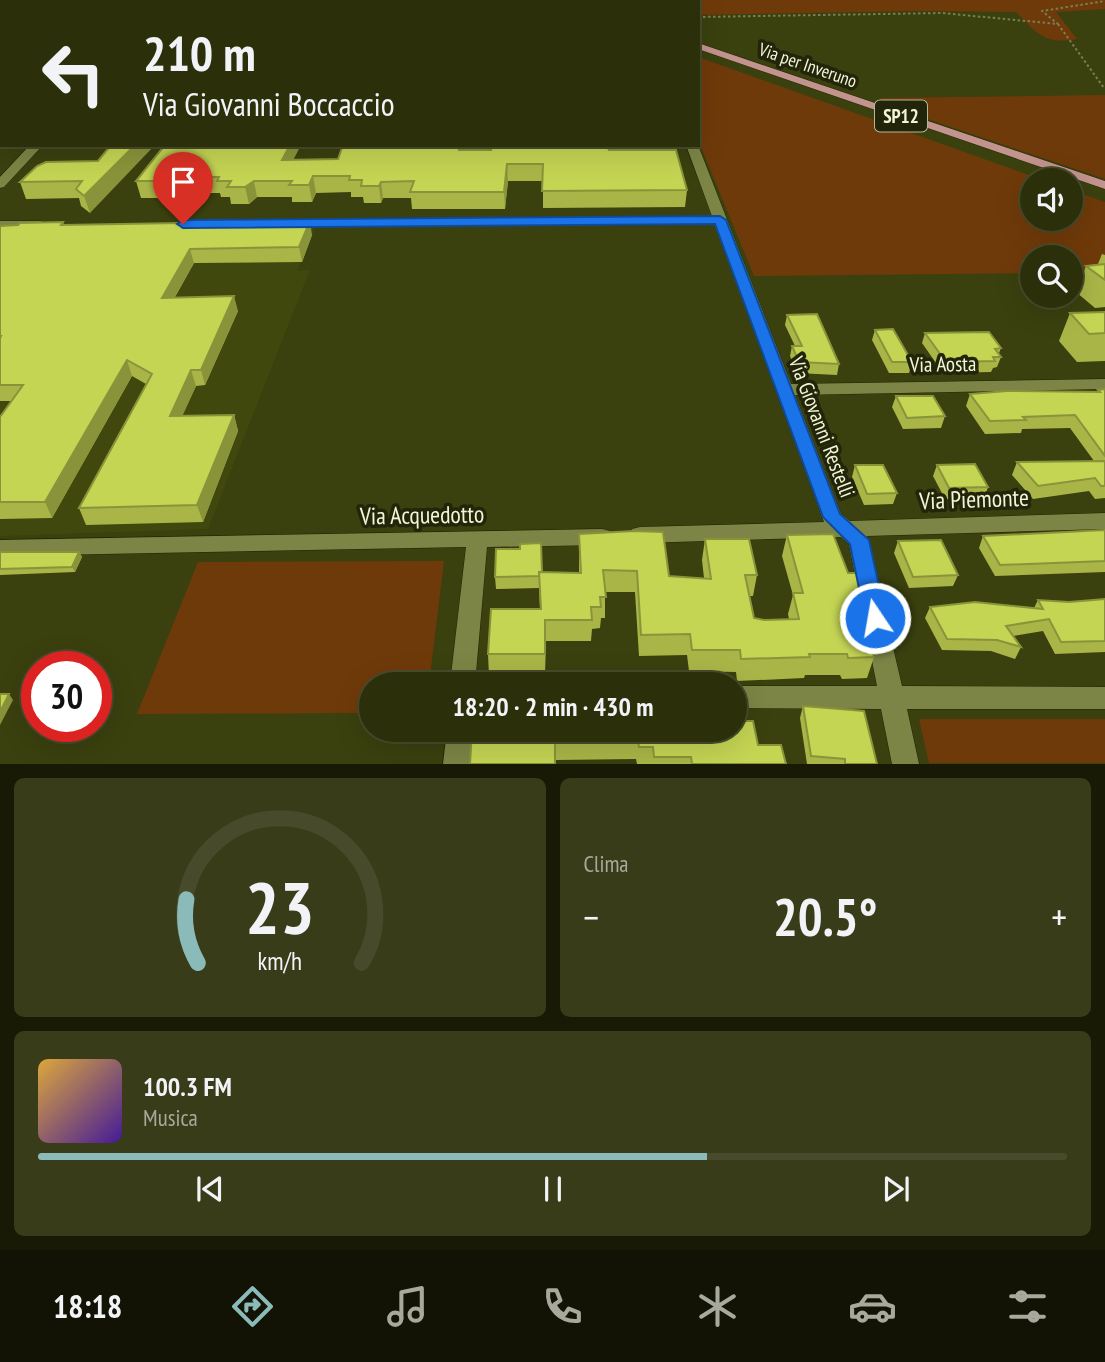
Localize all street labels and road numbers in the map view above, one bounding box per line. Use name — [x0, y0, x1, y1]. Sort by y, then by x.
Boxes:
street label: Via per Inveruno — [755, 37, 860, 93]
road number: SP12 — [875, 100, 927, 132]
street label: Via Aosta — [908, 350, 977, 378]
street label: Via Giovanni Restelli — [782, 352, 861, 501]
street label: Via Piemonte — [918, 482, 1029, 516]
street label: Via Acquedotto — [359, 498, 484, 532]

